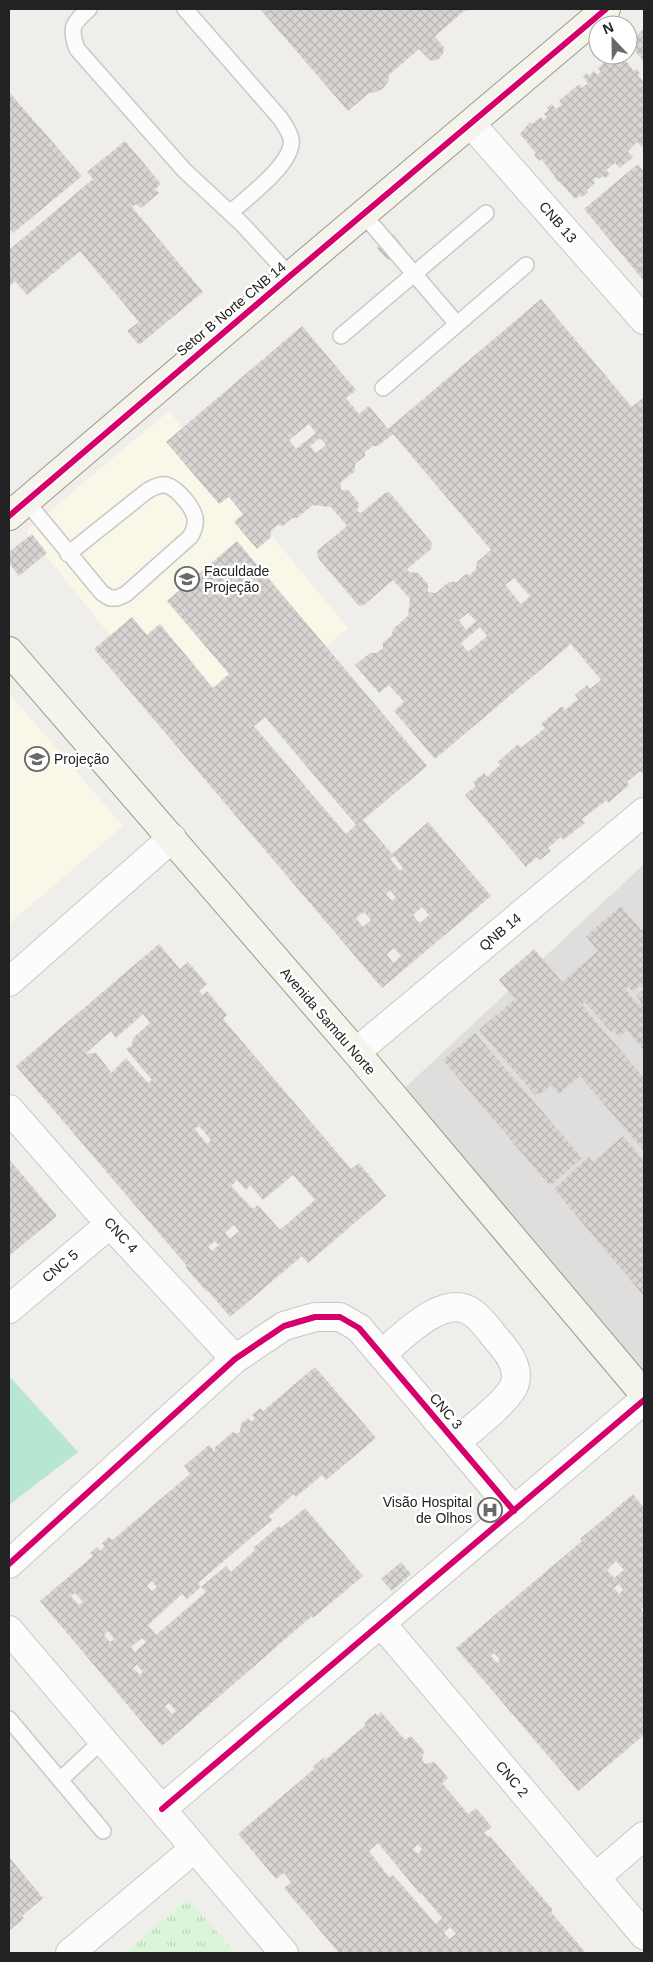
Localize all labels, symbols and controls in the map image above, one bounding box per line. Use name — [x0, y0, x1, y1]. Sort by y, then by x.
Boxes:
north arrow — [588, 15, 638, 65]
text: N — [600, 19, 616, 37]
street label: CNB 13 — [536, 198, 580, 246]
street label: Setor B Norte CNB 14 — [173, 258, 289, 359]
place label: Faculdade Projeção — [204, 563, 270, 595]
school or university icon: Faculdade Projeção — [174, 566, 200, 592]
school or university icon: Projeção — [24, 746, 50, 772]
place label: Projeção — [54, 751, 109, 767]
street label: QNB 14 — [476, 910, 524, 954]
street label: Avenida Samdu Norte — [277, 964, 379, 1078]
street label: CNC 4 — [101, 1214, 141, 1256]
street label: CNC 5 — [39, 1246, 81, 1286]
street label: CNC 3 — [426, 1390, 466, 1432]
place label: Visão Hospital de Olhos — [383, 1494, 472, 1526]
hospital icon: Visão Hospital de Olhos — [477, 1497, 503, 1523]
street label: CNC 2 — [492, 1758, 532, 1800]

